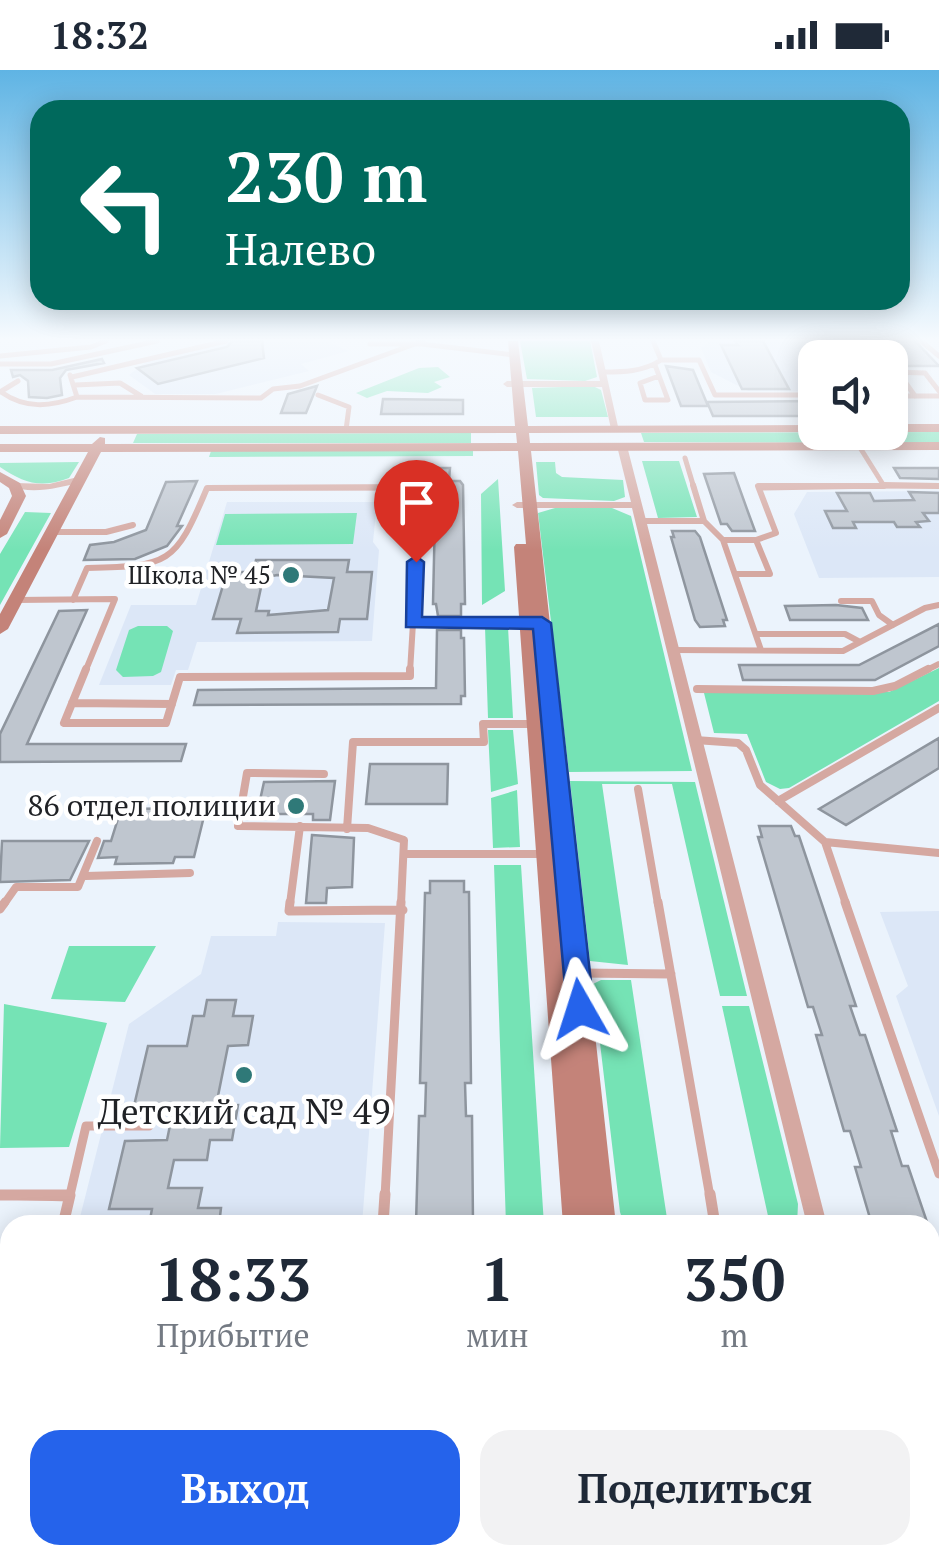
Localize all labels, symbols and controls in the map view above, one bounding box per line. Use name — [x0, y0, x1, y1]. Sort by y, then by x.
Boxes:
text: 18:32 — [50, 10, 149, 60]
text: 230 m — [225, 129, 427, 222]
icon: left — [60, 140, 190, 270]
text: Налево — [225, 218, 376, 278]
map controls — [798, 340, 908, 450]
button: sound — [798, 340, 908, 450]
pin — [374, 460, 459, 563]
icon: arrive — [389, 475, 444, 530]
place label: Школа № 45 — [128, 558, 271, 591]
marker: Школа № 45 — [280, 564, 302, 586]
place label: 86 отдел полиции — [28, 785, 276, 825]
marker: 86 отдел полиции — [285, 795, 307, 817]
position arrow — [528, 957, 632, 1061]
marker: Детский сад № 49 — [233, 1064, 255, 1086]
place label: Детский сад № 49 — [98, 1088, 390, 1134]
text: 18:33 — [155, 1239, 311, 1318]
text: 1 — [480, 1239, 514, 1318]
text: 350 — [683, 1239, 785, 1318]
text: Прибытие — [156, 1314, 310, 1356]
text: мин — [466, 1314, 529, 1356]
text: m — [720, 1314, 748, 1356]
button: Выход — [30, 1430, 460, 1545]
button: Поделиться — [480, 1430, 910, 1545]

